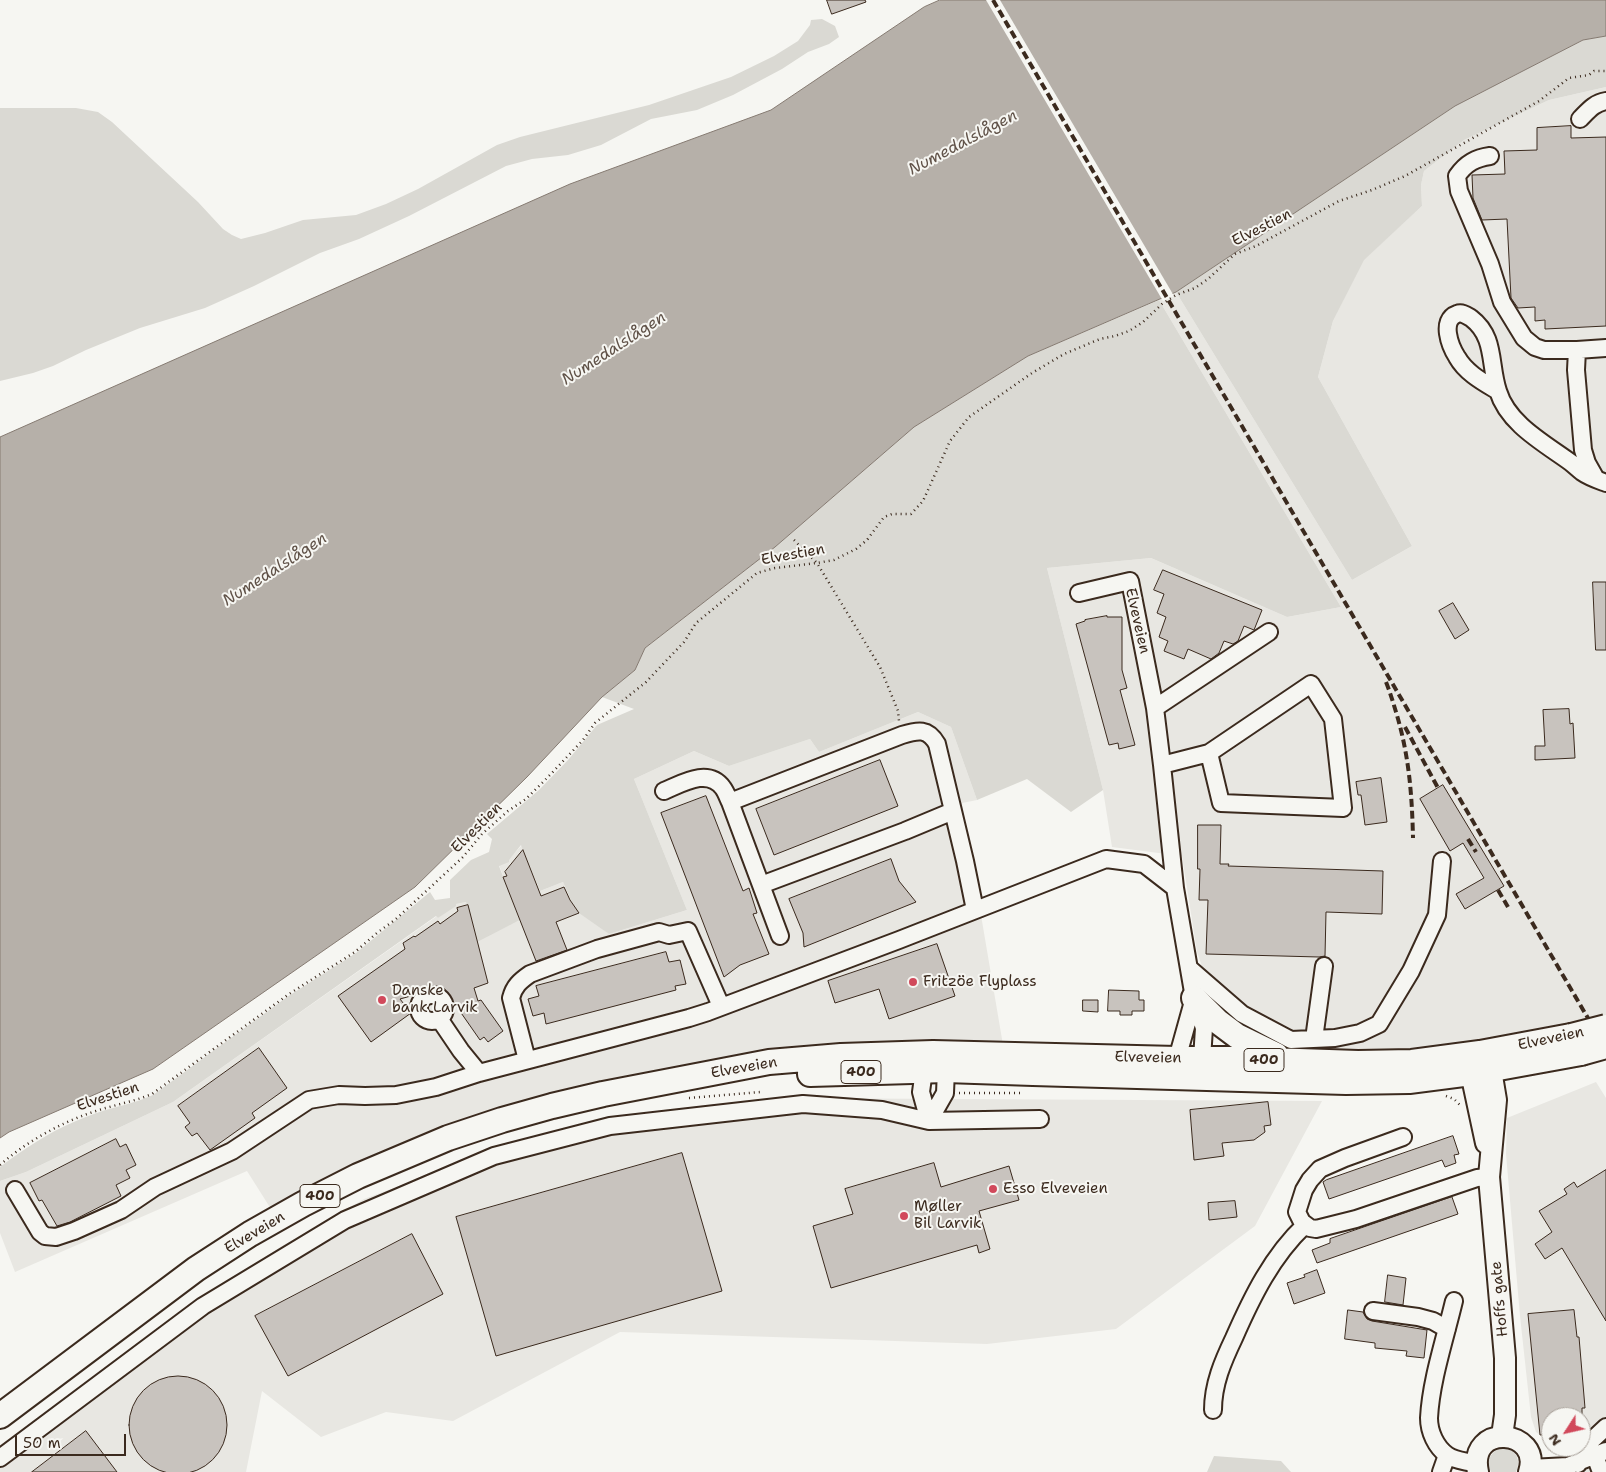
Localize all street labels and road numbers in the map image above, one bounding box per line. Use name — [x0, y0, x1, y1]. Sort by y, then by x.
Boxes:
street label: Elvestien — [1229, 205, 1295, 251]
street label: Elvestien — [760, 541, 826, 569]
street label: Elveveien — [1121, 586, 1153, 656]
street label: Elvestien — [448, 799, 506, 857]
street label: Elveveien — [1516, 1023, 1586, 1055]
street label: Elveveien — [1114, 1048, 1182, 1068]
road number: 400 — [1244, 1048, 1284, 1072]
street label: Elveveien — [709, 1053, 779, 1083]
road number: 400 — [841, 1060, 881, 1084]
street label: Elvestien — [75, 1078, 141, 1116]
road number: 400 — [300, 1184, 340, 1208]
street label: Elveveien — [222, 1208, 288, 1258]
street label: Hoffs gate — [1488, 1260, 1512, 1338]

